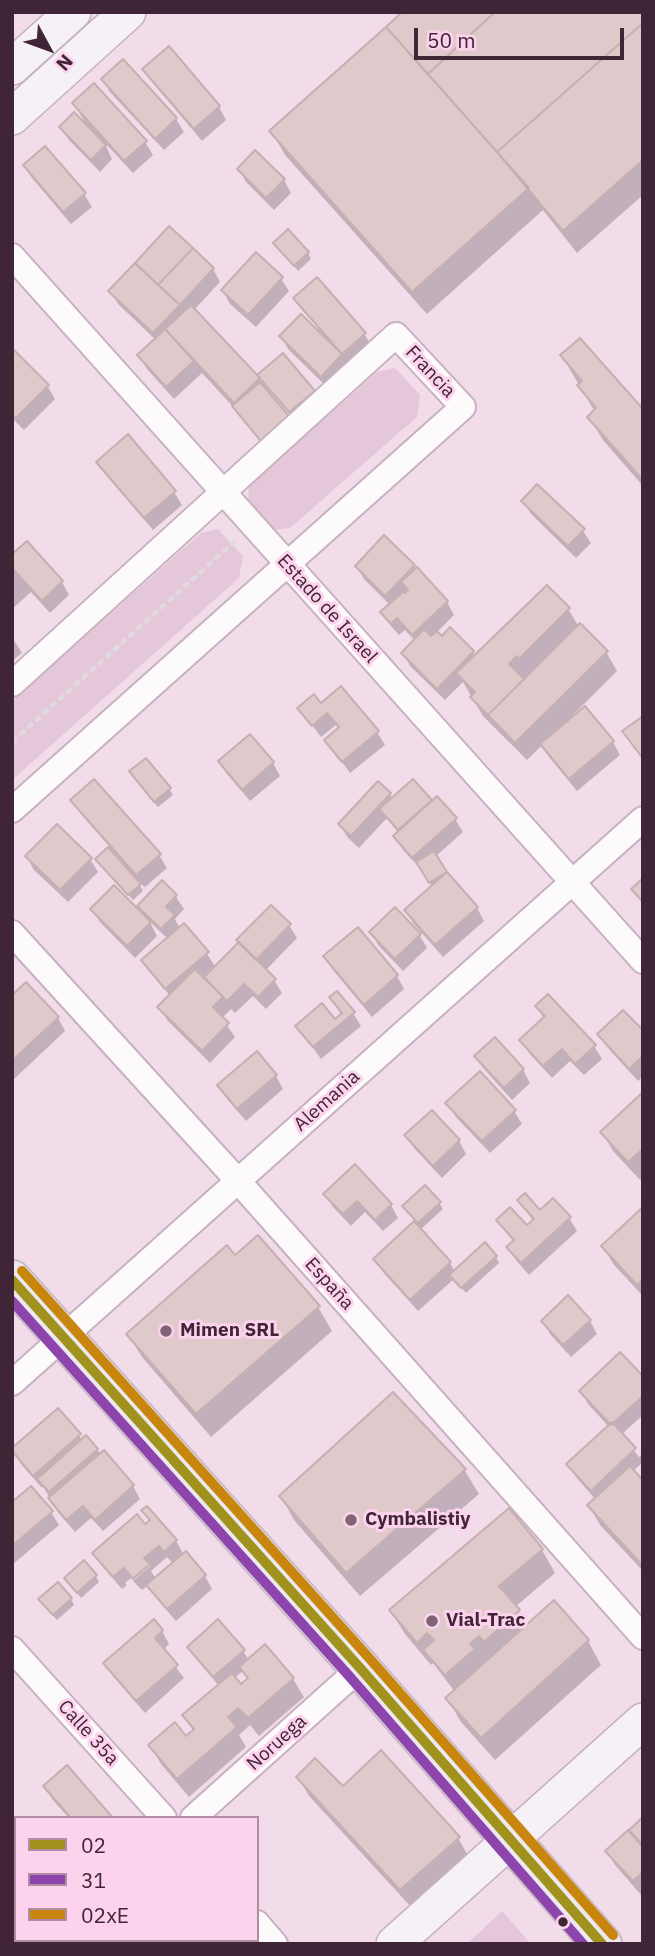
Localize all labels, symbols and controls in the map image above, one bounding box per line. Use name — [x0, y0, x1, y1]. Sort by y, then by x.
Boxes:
north arrow — [14, 14, 84, 84]
scale bar — [417, 14, 627, 58]
text: 50 m — [427, 26, 476, 54]
text: N — [51, 50, 78, 76]
street label: Francia — [400, 341, 460, 403]
street label: Estado de Israel — [272, 550, 382, 668]
street label: Alemania — [290, 1066, 364, 1136]
street label: España — [300, 1253, 358, 1315]
place label: Mimen SRL — [180, 1320, 279, 1342]
marker: Mimen SRL — [158, 1323, 174, 1339]
place label: Cymbalistiy — [365, 1509, 470, 1531]
marker: Cymbalistiy — [343, 1512, 359, 1528]
place label: Vial-Trac — [446, 1610, 525, 1632]
marker: Vial-Trac — [424, 1613, 440, 1629]
street label: Calle 35a — [53, 1696, 123, 1770]
street label: Noruega — [242, 1710, 312, 1776]
legend — [14, 1816, 259, 1942]
text: 02 — [81, 1831, 106, 1859]
text: 31 — [81, 1866, 106, 1894]
text: 02xE — [81, 1901, 129, 1929]
unlabelled marker — [556, 1915, 570, 1929]

